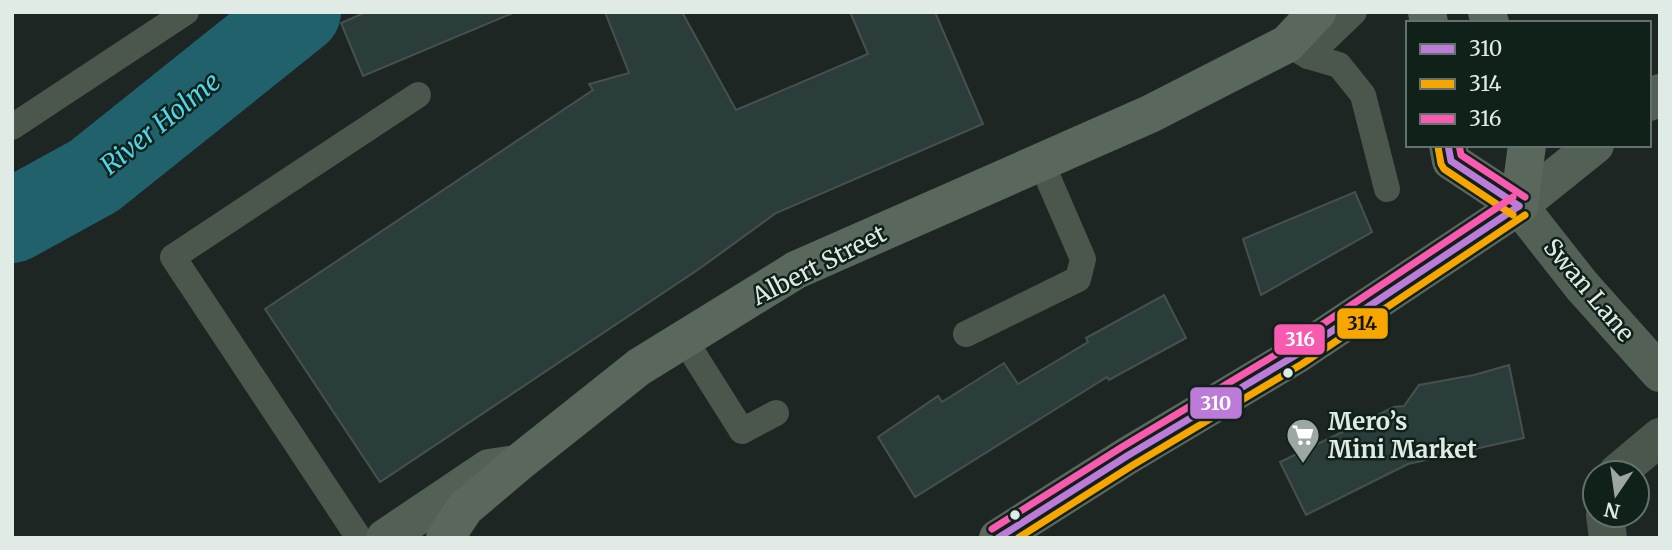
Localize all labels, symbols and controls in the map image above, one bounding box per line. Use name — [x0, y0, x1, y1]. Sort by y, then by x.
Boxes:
legend — [1406, 21, 1651, 147]
text: 310 — [1469, 35, 1502, 62]
water label: River Holme — [93, 65, 227, 181]
text: 314 — [1469, 70, 1501, 97]
text: 316 — [1469, 105, 1502, 132]
street label: Albert Street — [746, 218, 892, 313]
street label: Swan Lane — [1537, 232, 1641, 348]
line badge: 314 — [1336, 307, 1389, 340]
text: 314 — [1347, 311, 1377, 335]
line badge: 316 — [1273, 323, 1326, 356]
text: 316 — [1285, 327, 1315, 351]
unlabelled marker — [1281, 366, 1295, 380]
line badge: 310 — [1189, 386, 1243, 420]
text: 310 — [1201, 391, 1231, 415]
place label: Mero’s Mini Market — [1328, 406, 1477, 465]
supermarket icon: Mero’s Mini Market — [1284, 416, 1322, 465]
north arrow — [1581, 459, 1651, 529]
text: N — [1602, 497, 1622, 524]
unlabelled marker — [1008, 508, 1022, 522]

